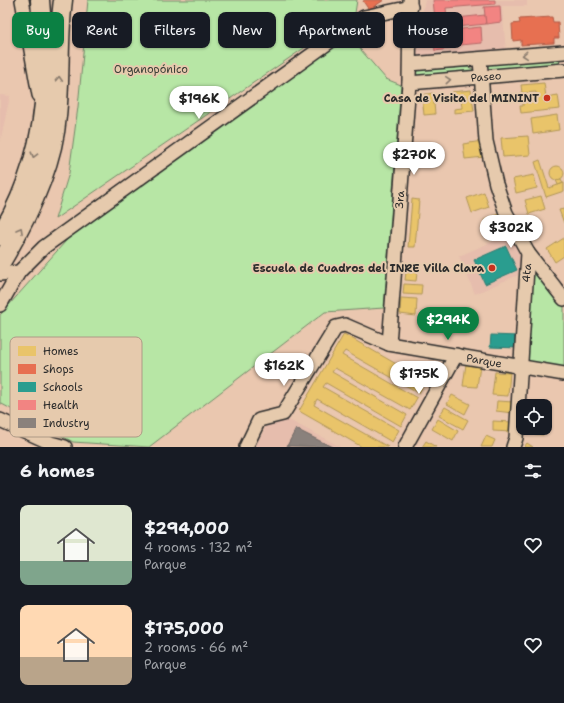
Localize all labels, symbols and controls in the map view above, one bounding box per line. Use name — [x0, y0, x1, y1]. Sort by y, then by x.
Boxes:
chip: Buy — [12, 12, 64, 48]
chip: Rent — [72, 12, 132, 48]
chip: Filters — [140, 12, 210, 48]
chip: New — [218, 12, 276, 48]
chip: Apartment — [284, 12, 385, 48]
chip: House — [393, 12, 463, 48]
one-way arrow — [522, 51, 528, 60]
park label: Organopónico — [114, 62, 188, 77]
street label: Paseo — [470, 68, 502, 86]
one-way arrow — [445, 75, 451, 84]
one-way arrow — [55, 76, 63, 82]
pin: $196K — [171, 86, 227, 120]
text: $196K — [178, 90, 220, 107]
place label: Casa de Visita del MININT — [384, 91, 539, 106]
marker: Casa de Visita del MININT — [542, 93, 552, 103]
pin: $270K — [386, 142, 442, 176]
text: $270K — [392, 146, 436, 163]
one-way arrow — [30, 151, 39, 158]
street label: 3ra — [392, 190, 408, 210]
pin: $302K — [483, 215, 539, 249]
text: $302K — [489, 219, 533, 236]
one-way arrow — [15, 227, 23, 234]
place label: Escuela de Cuadros del INRE Villa Clara — [252, 261, 484, 276]
marker: Escuela de Cuadros del INRE Villa Clara — [487, 263, 497, 273]
street label: 4ta — [519, 263, 535, 283]
pin: $294K — [420, 307, 476, 341]
text: $294K — [426, 311, 470, 328]
legend — [10, 337, 142, 437]
text: Homes — [43, 344, 79, 359]
street label: Parque — [465, 350, 503, 372]
pin: $162K — [256, 353, 312, 387]
text: $162K — [264, 357, 304, 374]
pin: $175K — [391, 361, 447, 395]
text: Shops — [43, 362, 74, 377]
text: $175K — [399, 365, 439, 382]
text: Schools — [43, 380, 83, 395]
text: Health — [43, 398, 79, 413]
map controls — [516, 399, 552, 435]
button: locate — [516, 399, 552, 435]
text: Industry — [43, 416, 90, 431]
text: 6 homes — [20, 460, 95, 482]
icon: filters — [522, 460, 544, 482]
text: $294,000 — [144, 517, 229, 539]
icon: home — [52, 521, 100, 569]
icon: heart — [522, 534, 544, 556]
text: 4 rooms · 132 m² — [144, 539, 253, 556]
text: Parque — [144, 556, 187, 573]
text: $175,000 — [144, 617, 224, 639]
icon: home — [52, 621, 100, 669]
icon: heart — [522, 634, 544, 656]
text: 2 rooms · 66 m² — [144, 639, 248, 656]
text: Parque — [144, 656, 187, 673]

